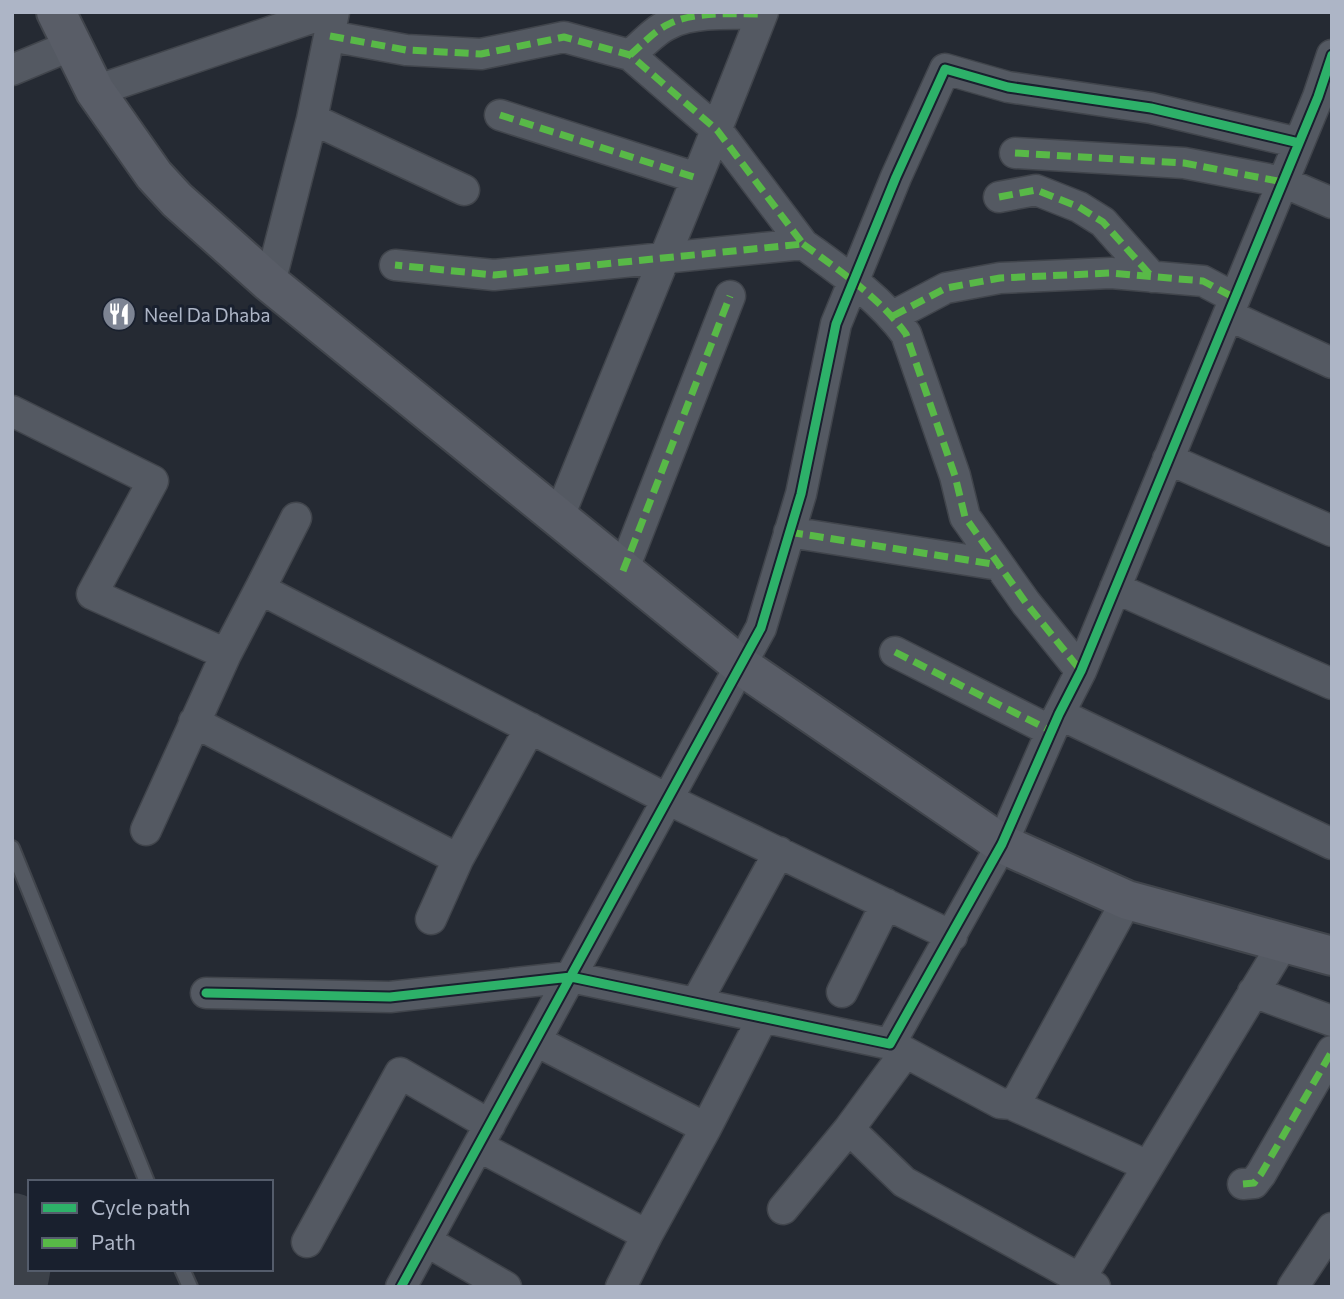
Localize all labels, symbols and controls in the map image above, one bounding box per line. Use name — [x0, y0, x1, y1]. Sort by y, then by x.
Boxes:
restaurant icon: Neel Da Dhaba — [100, 295, 138, 333]
place label: Neel Da Dhaba — [144, 303, 270, 326]
legend — [28, 1180, 273, 1271]
text: Cycle path — [91, 1194, 190, 1219]
text: Path — [91, 1229, 136, 1254]

